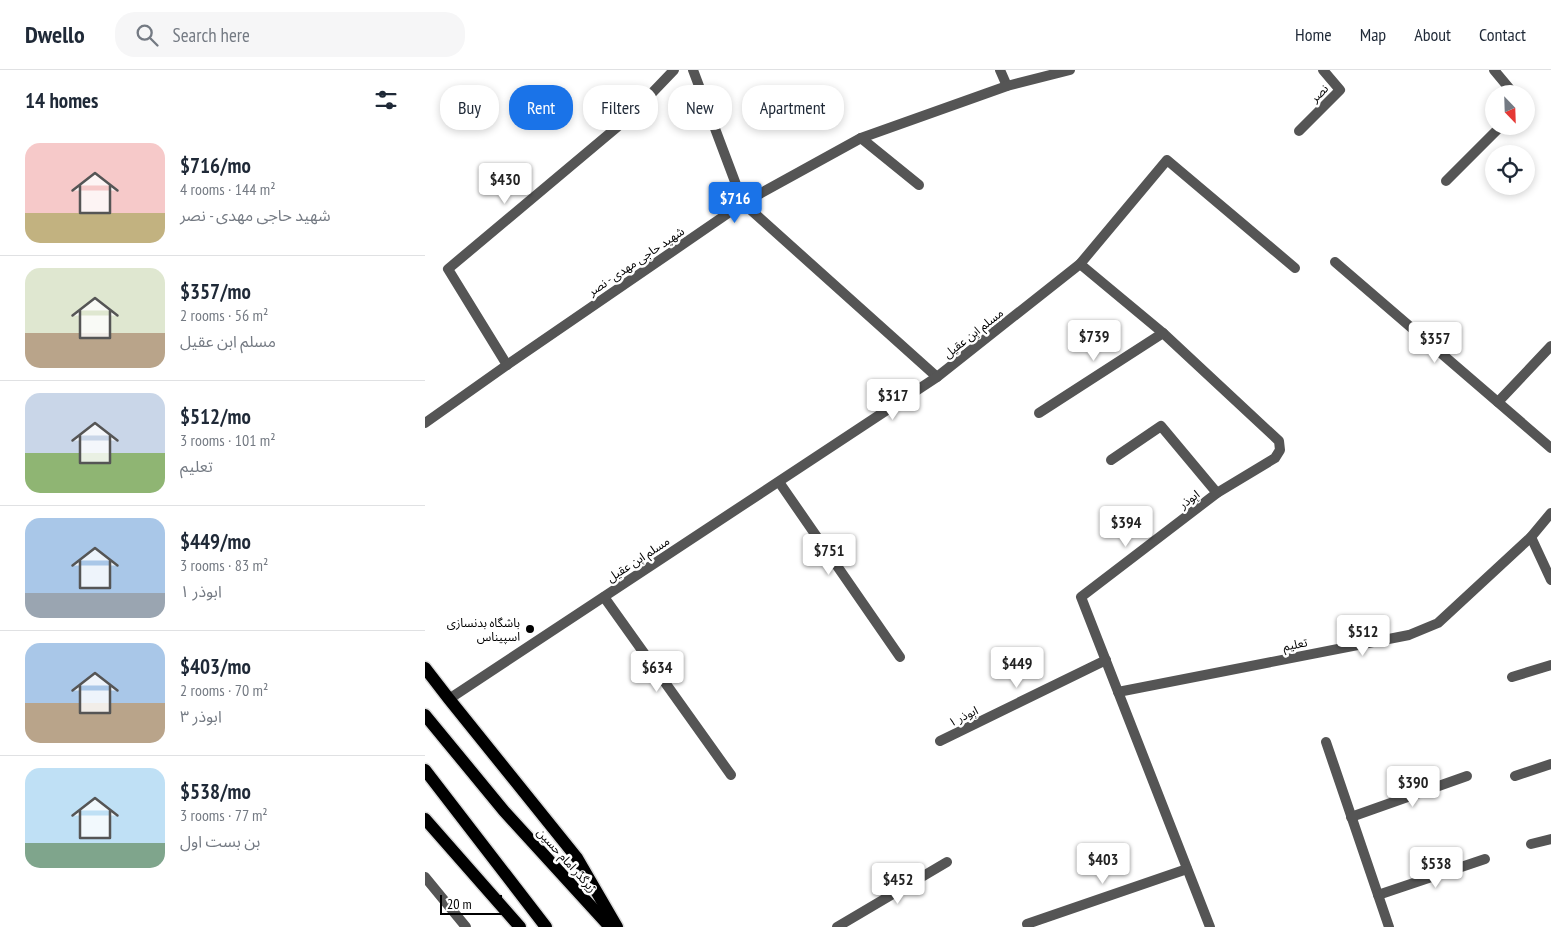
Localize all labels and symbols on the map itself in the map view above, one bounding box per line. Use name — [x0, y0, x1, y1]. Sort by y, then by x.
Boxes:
street label: نصر — [1306, 81, 1331, 106]
north arrow — [1485, 85, 1535, 135]
pin: $430 — [475, 162, 535, 205]
pin: $716 — [705, 182, 765, 224]
street label: شهید حاجی مهدی - نصر — [584, 223, 687, 299]
street label: مسلم ابن عقیل — [940, 305, 1007, 363]
pin: $739 — [1064, 320, 1124, 362]
pin: $357 — [1405, 322, 1465, 364]
pin: $317 — [863, 378, 923, 421]
street label: ابوذر — [1175, 486, 1202, 512]
pin: $394 — [1096, 506, 1156, 548]
street label: مسلم ابن عقیل — [604, 533, 673, 587]
pin: $751 — [799, 534, 859, 576]
pin: $512 — [1333, 614, 1393, 657]
place label: باشگاه بدنسازی اسپیناس — [447, 615, 520, 645]
marker: باشگاه بدنسازی اسپیناس — [524, 623, 536, 635]
street label: تعلیم — [1281, 634, 1309, 656]
pin: $449 — [987, 646, 1047, 689]
pin: $634 — [627, 650, 687, 693]
street label: ابوذر ۱ — [946, 702, 980, 730]
pin: $390 — [1383, 766, 1443, 808]
street label: زیرگذر امام حسین — [533, 825, 600, 897]
pin: $403 — [1073, 842, 1133, 885]
pin: $538 — [1406, 846, 1466, 889]
pin: $452 — [868, 862, 928, 905]
scale bar — [440, 892, 503, 915]

